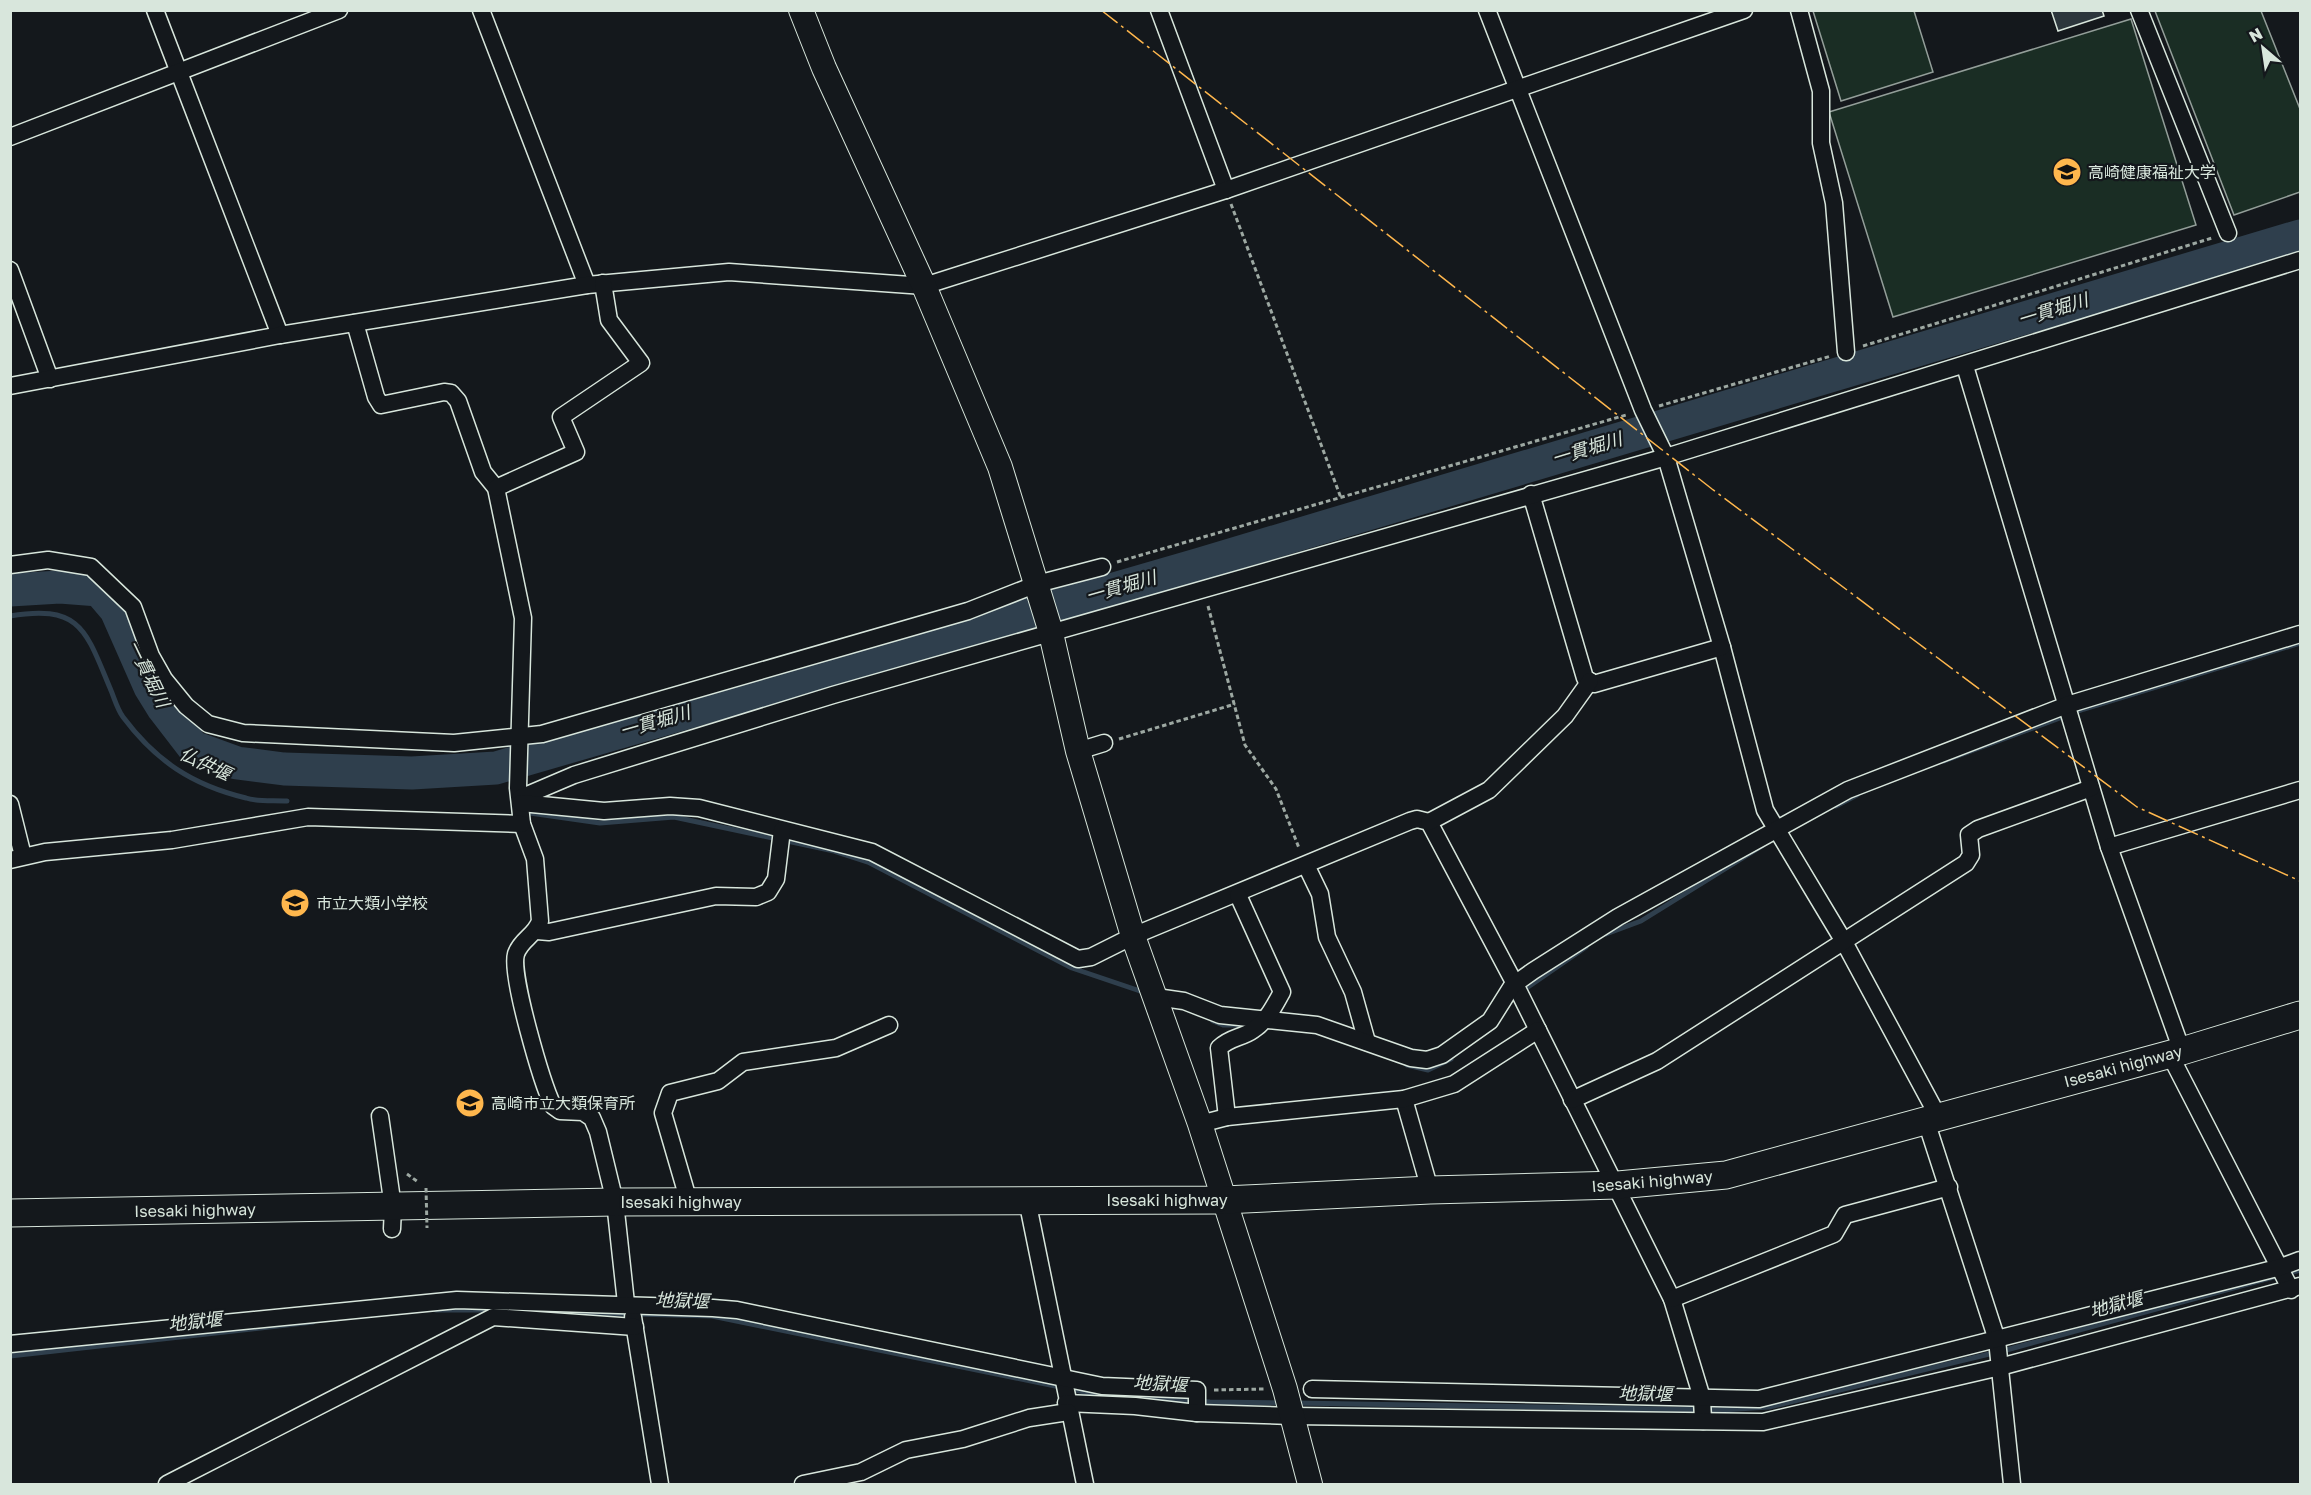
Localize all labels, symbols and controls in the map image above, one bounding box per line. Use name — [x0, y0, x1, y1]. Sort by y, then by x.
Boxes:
north arrow — [2233, 18, 2293, 78]
text: N — [2246, 23, 2266, 47]
school or university icon: 高崎健康福祉大学 — [2051, 156, 2083, 188]
place label: 高崎健康福祉大学 — [2088, 162, 2216, 182]
water label: 一貫堀川 — [2015, 287, 2092, 330]
water label: 一貫堀川 — [1549, 426, 1626, 469]
water label: 一貫堀川 — [1083, 565, 1160, 607]
water label: 一貫堀川 — [123, 636, 175, 713]
water label: 一貫堀川 — [617, 700, 694, 742]
water label: 仏供堰 — [176, 742, 237, 786]
school or university icon: 市立大類小学校 — [279, 887, 311, 919]
place label: 市立大類小学校 — [316, 893, 428, 913]
street label: Isesaki highway — [2062, 1041, 2184, 1091]
school or university icon: 高崎市立大類保育所 — [454, 1087, 486, 1119]
place label: 高崎市立大類保育所 — [491, 1093, 635, 1113]
street label: Isesaki highway — [1591, 1166, 1713, 1196]
street label: Isesaki highway — [1106, 1190, 1228, 1210]
street label: Isesaki highway — [620, 1192, 742, 1212]
street label: Isesaki highway — [134, 1199, 256, 1221]
water label: 地獄堰 — [2087, 1286, 2148, 1322]
water label: 地獄堰 — [655, 1288, 712, 1312]
water label: 地獄堰 — [167, 1307, 226, 1335]
water label: 地獄堰 — [1133, 1371, 1191, 1396]
water label: 地獄堰 — [1618, 1382, 1675, 1405]

